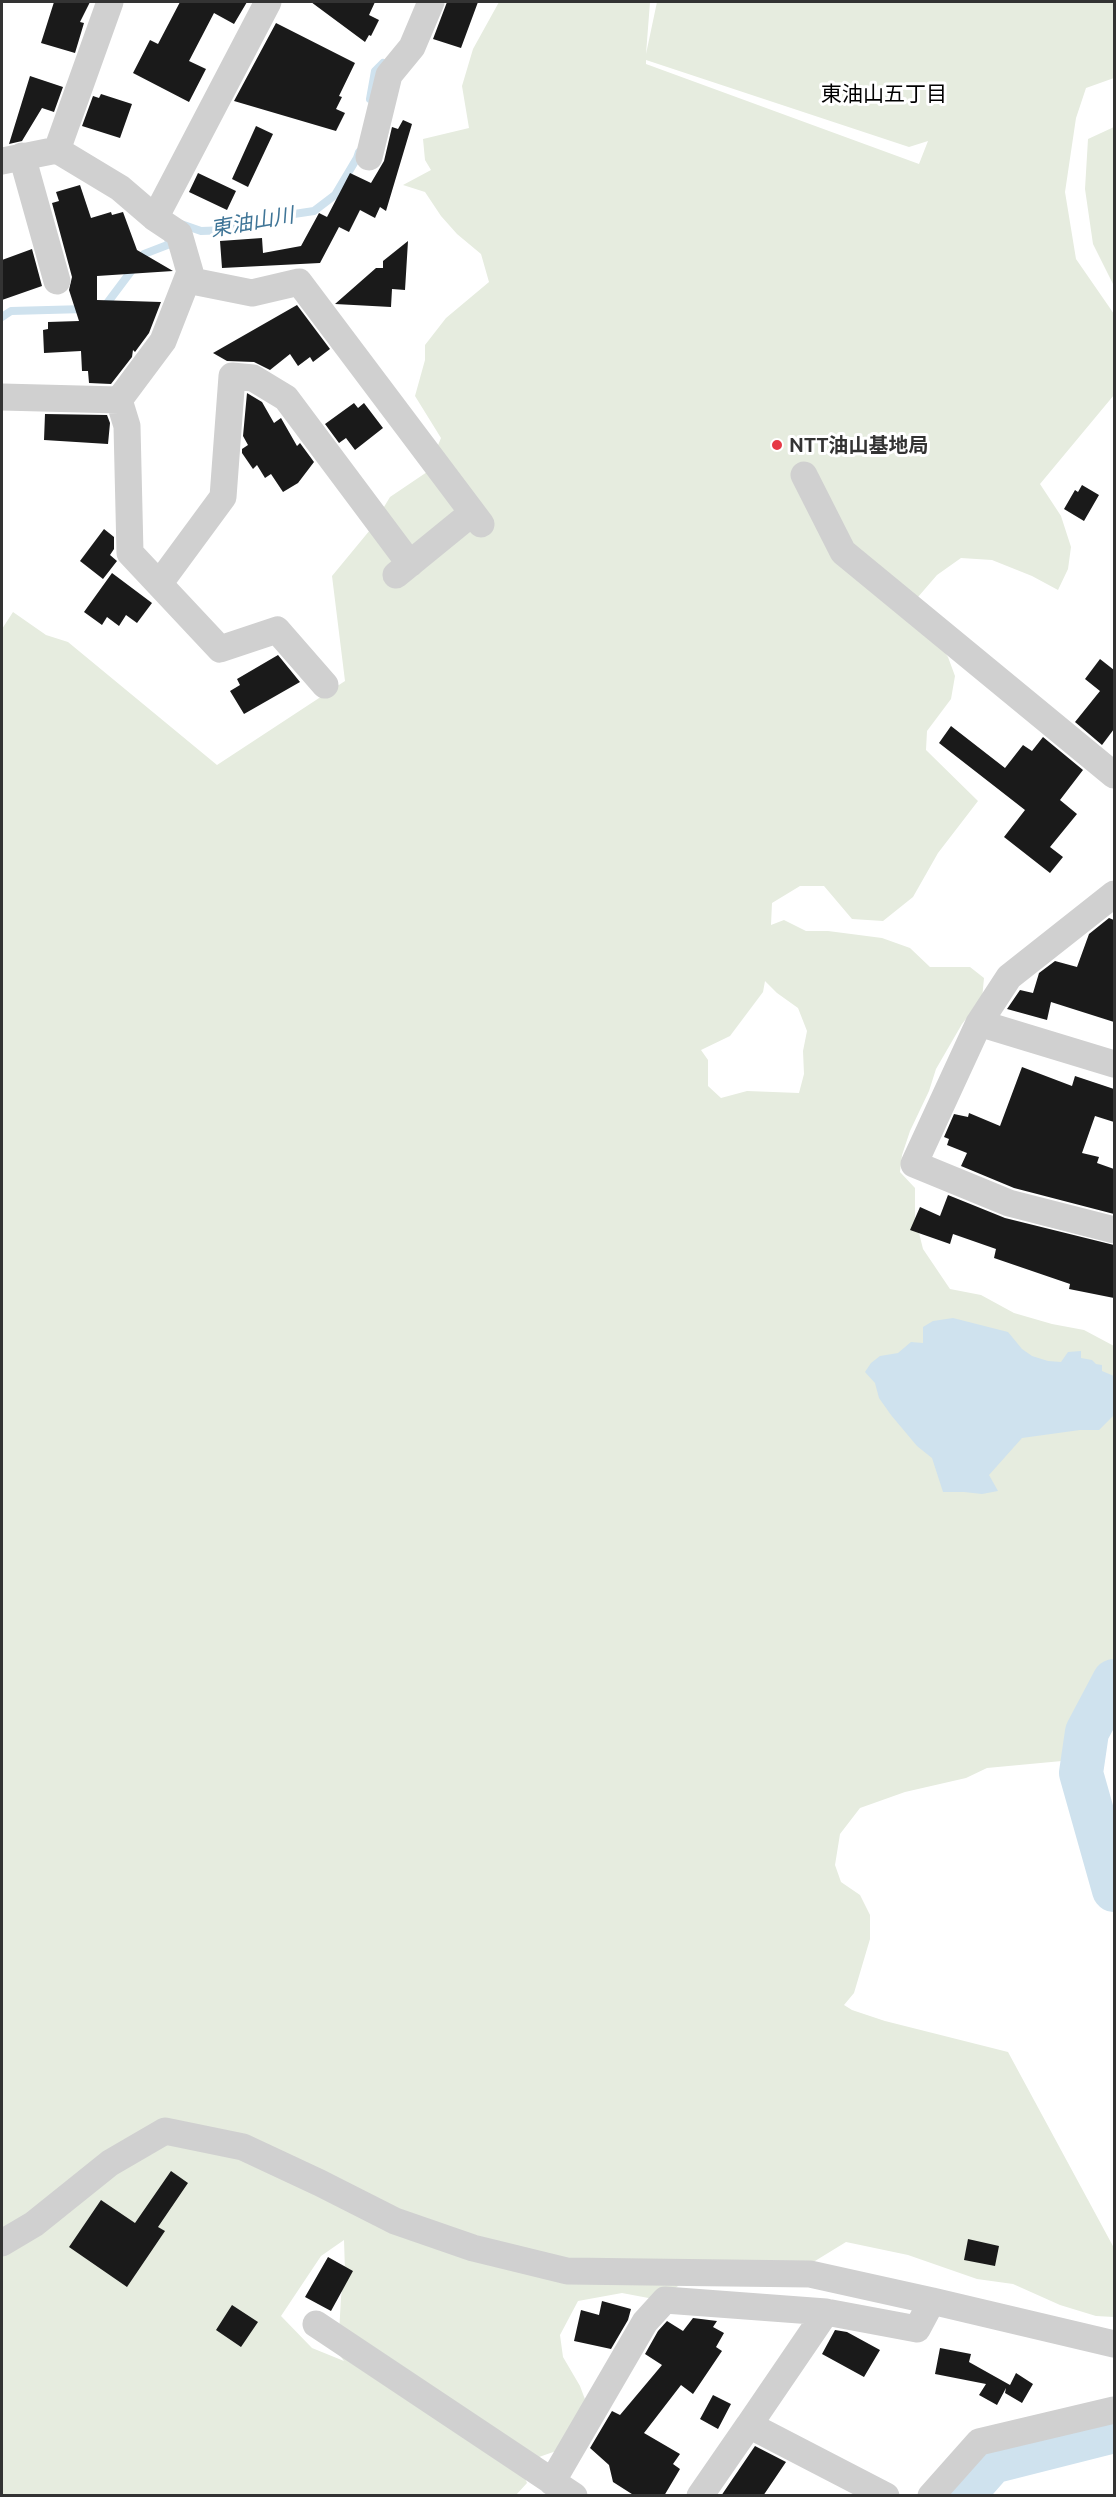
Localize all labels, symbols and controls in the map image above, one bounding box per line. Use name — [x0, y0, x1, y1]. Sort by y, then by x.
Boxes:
district label: 東油山五丁目 — [821, 81, 947, 107]
water label: 東油山川 — [208, 202, 296, 242]
place label: NTT油山基地局 — [789, 433, 928, 457]
marker: NTT油山基地局 — [770, 438, 784, 452]

